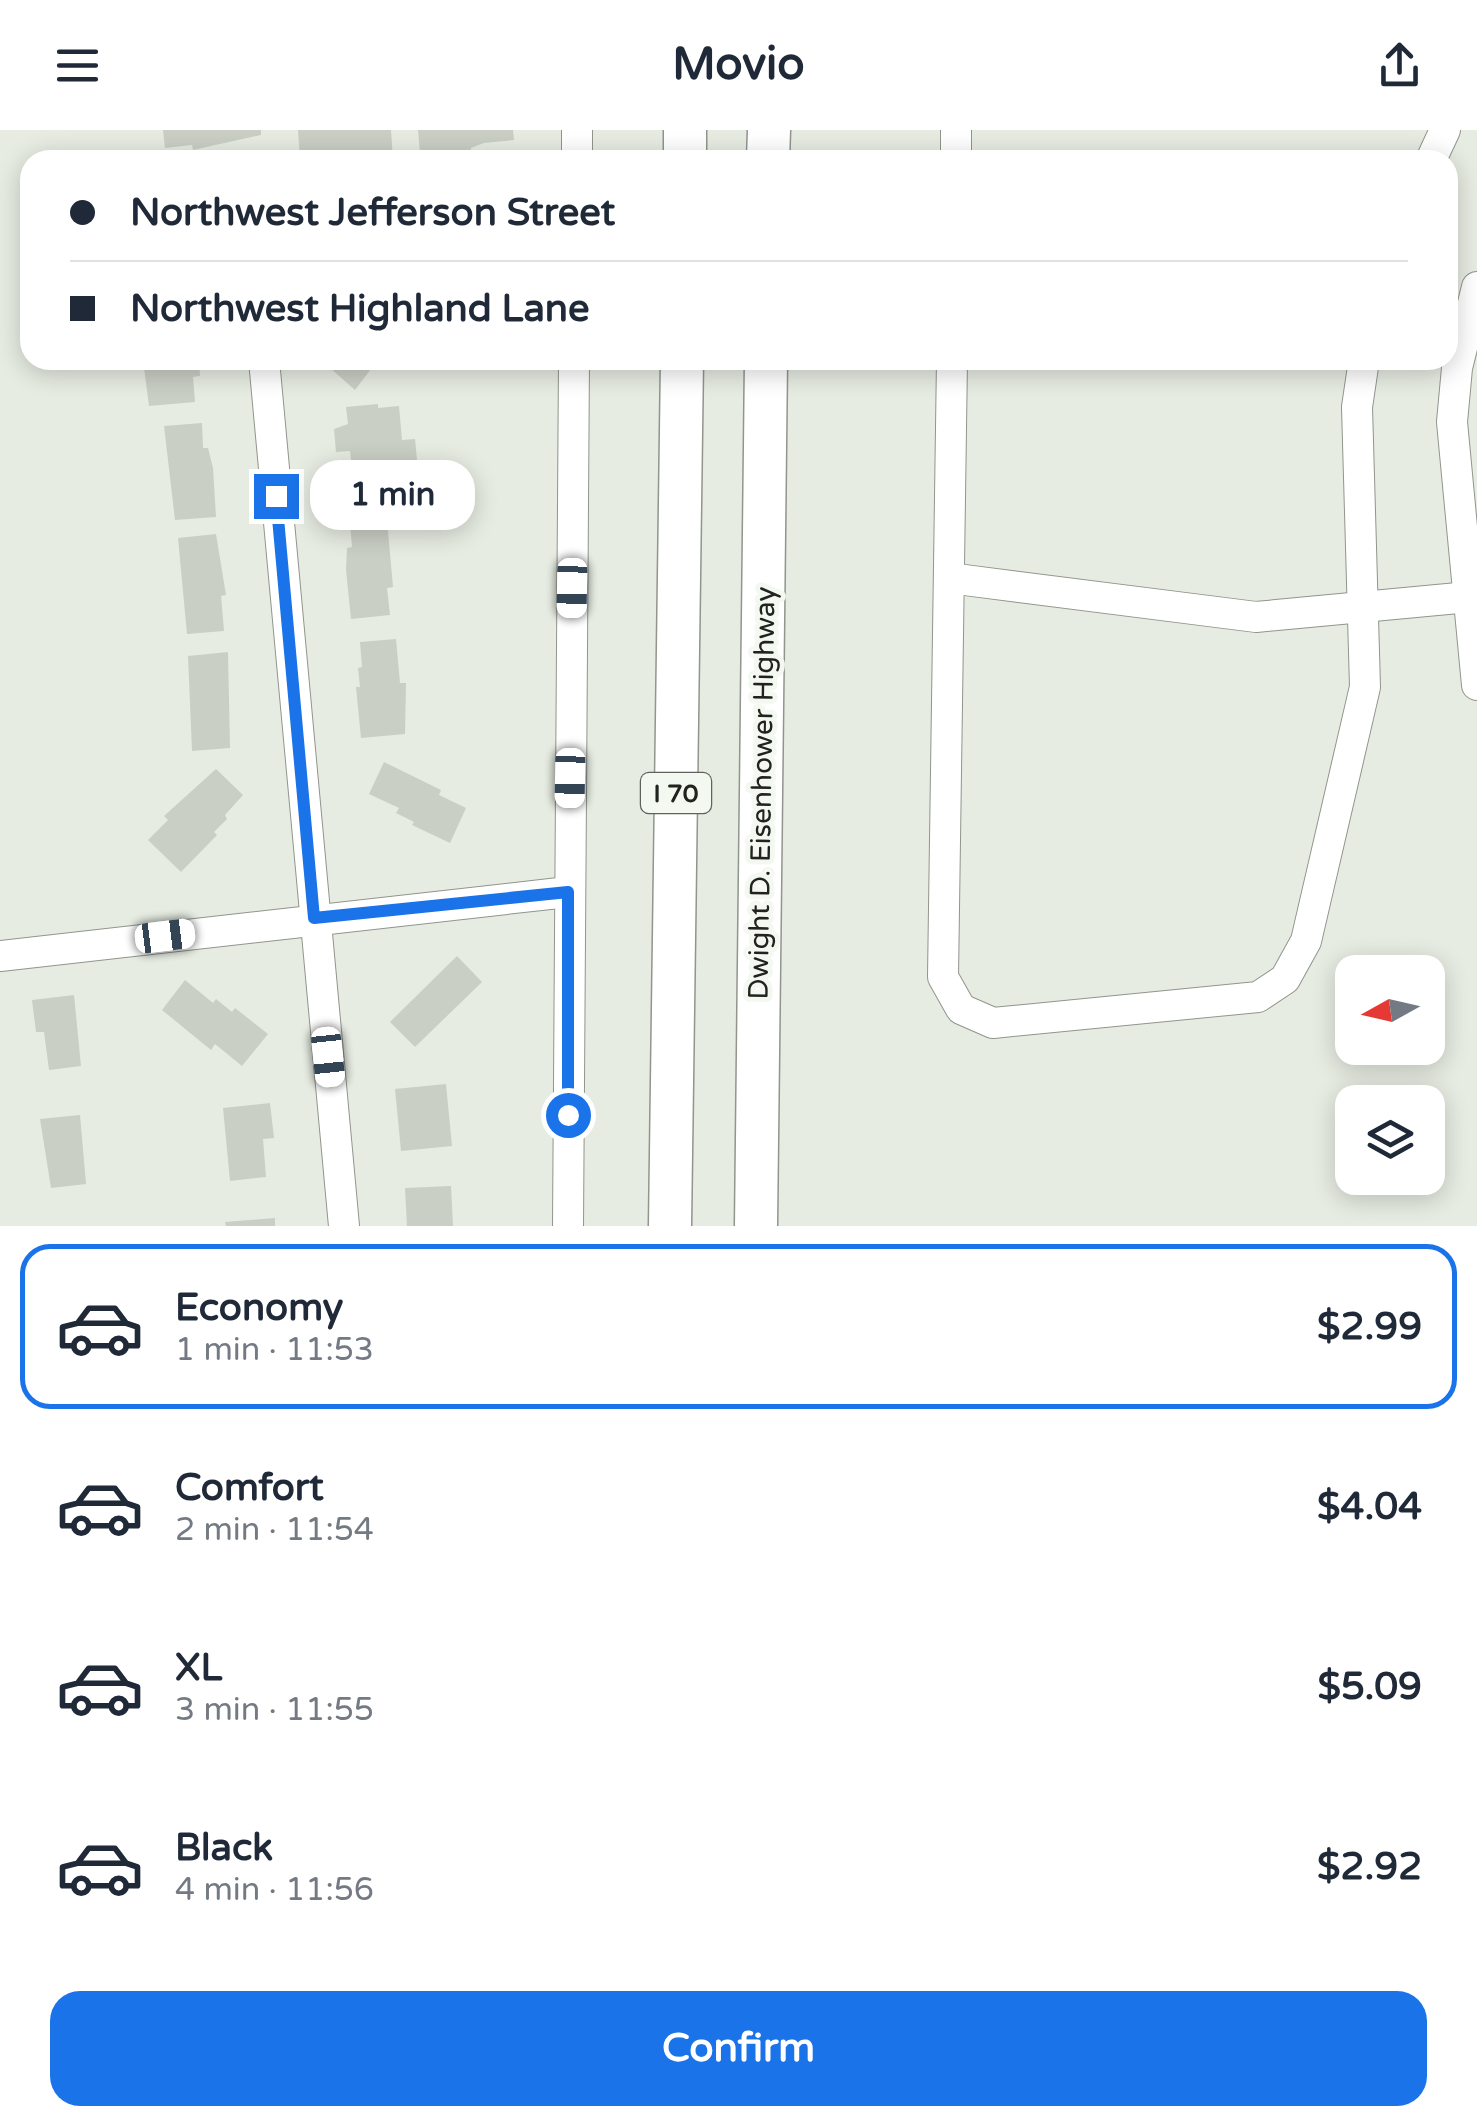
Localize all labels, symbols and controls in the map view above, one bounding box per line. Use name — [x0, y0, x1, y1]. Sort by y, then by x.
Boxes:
icon: menu — [50, 38, 105, 93]
text: Movio — [672, 38, 805, 92]
icon: share — [1372, 38, 1427, 93]
text: Northwest Jefferson Street — [130, 190, 615, 236]
text: Northwest Highland Lane — [130, 286, 589, 332]
callout: 1 min — [311, 461, 476, 531]
route end — [254, 474, 299, 519]
text: 1 min — [350, 476, 435, 514]
car — [556, 558, 588, 618]
street label: Dwight D. Eisenhower Highway — [741, 586, 783, 1000]
car — [554, 748, 586, 808]
road number: I 70 — [641, 773, 711, 813]
car — [133, 917, 197, 955]
north arrow — [1335, 955, 1445, 1065]
map controls — [1335, 955, 1445, 1195]
car — [310, 1026, 346, 1088]
button: layers — [1335, 1085, 1445, 1195]
route start — [546, 1093, 591, 1138]
icon: car — [55, 1282, 145, 1372]
text: Economy — [175, 1285, 343, 1331]
text: $2.99 — [1317, 1304, 1422, 1350]
text: 1 min · 11:53 — [175, 1331, 374, 1369]
icon: car — [55, 1462, 145, 1552]
text: Comfort — [175, 1465, 324, 1511]
text: $4.04 — [1317, 1484, 1422, 1530]
text: 2 min · 11:54 — [175, 1511, 374, 1549]
icon: car — [55, 1642, 145, 1732]
text: XL — [175, 1645, 222, 1691]
text: $5.09 — [1317, 1664, 1422, 1710]
text: 3 min · 11:55 — [175, 1691, 374, 1729]
icon: car — [55, 1822, 145, 1912]
text: Black — [175, 1825, 273, 1871]
text: $2.92 — [1317, 1844, 1422, 1890]
text: 4 min · 11:56 — [175, 1871, 374, 1909]
button: Confirm — [50, 1991, 1427, 2106]

